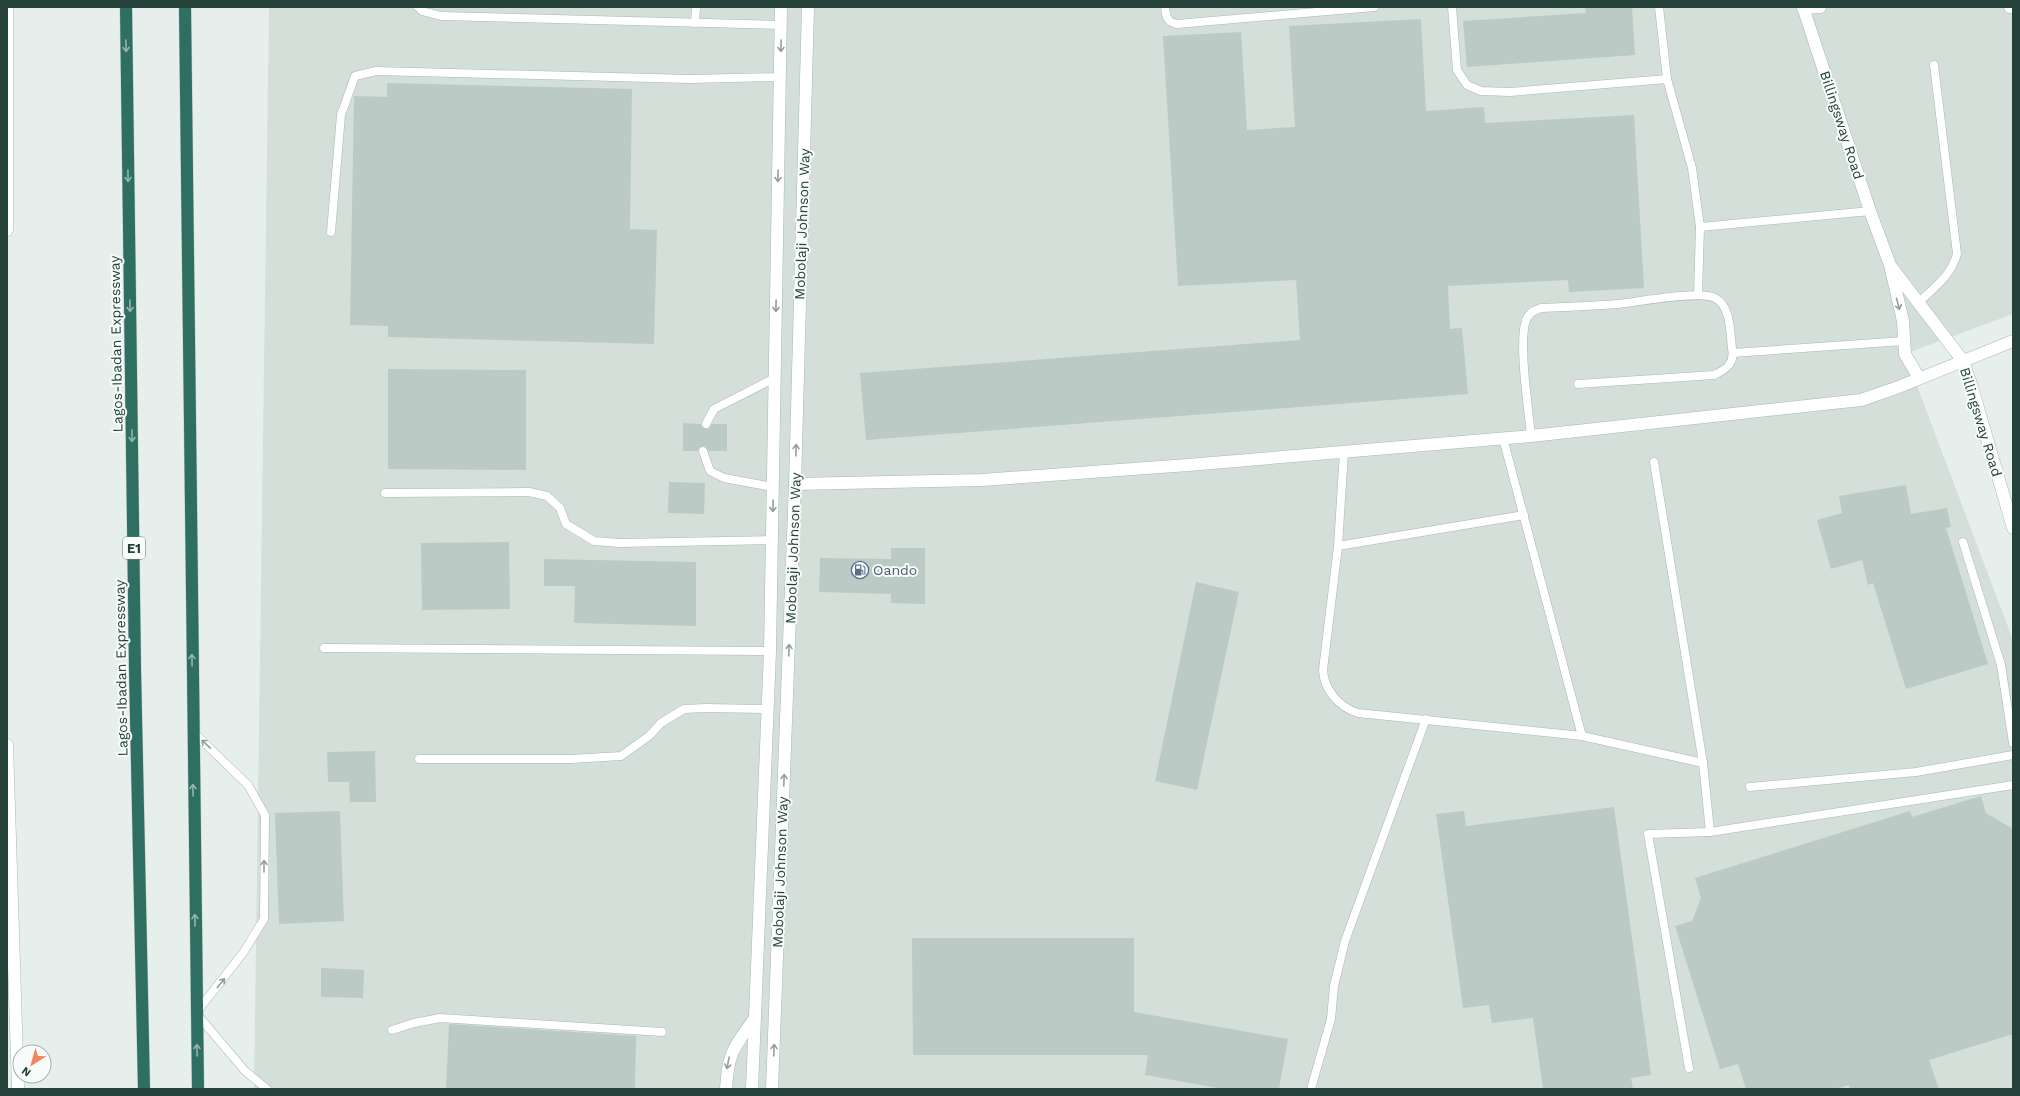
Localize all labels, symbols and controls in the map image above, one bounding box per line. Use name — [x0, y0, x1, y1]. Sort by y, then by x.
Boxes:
one-way arrow — [122, 39, 130, 52]
one-way arrow — [777, 39, 784, 52]
street label: Billingsway Road — [1817, 69, 1867, 181]
street label: Mobolaji Johnson Way — [791, 147, 813, 300]
one-way arrow — [124, 169, 132, 182]
one-way arrow — [774, 169, 782, 182]
street label: Lagos-Ibadan Expressway — [106, 255, 126, 433]
one-way arrow — [1895, 297, 1902, 310]
one-way arrow — [126, 299, 134, 312]
one-way arrow — [772, 299, 780, 312]
street label: Billingsway Road — [1957, 366, 2005, 478]
one-way arrow — [128, 429, 136, 442]
one-way arrow — [792, 444, 800, 457]
street label: Mobolaji Johnson Way — [782, 471, 804, 624]
one-way arrow — [769, 499, 776, 512]
road number: E1 — [123, 537, 145, 559]
fuel station icon: Oando — [850, 560, 870, 580]
place label: Oando — [873, 562, 917, 578]
street label: Lagos-Ibadan Expressway — [111, 579, 131, 757]
one-way arrow — [785, 644, 793, 657]
one-way arrow — [188, 654, 195, 667]
one-way arrow — [201, 739, 211, 749]
one-way arrow — [780, 774, 788, 787]
one-way arrow — [189, 784, 197, 797]
street label: Mobolaji Johnson Way — [769, 795, 791, 948]
one-way arrow — [260, 860, 268, 873]
one-way arrow — [191, 914, 199, 927]
one-way arrow — [216, 978, 225, 988]
north arrow — [12, 1044, 52, 1084]
one-way arrow — [193, 1044, 201, 1057]
one-way arrow — [770, 1044, 777, 1057]
one-way arrow — [724, 1056, 732, 1069]
text: N — [19, 1064, 33, 1079]

